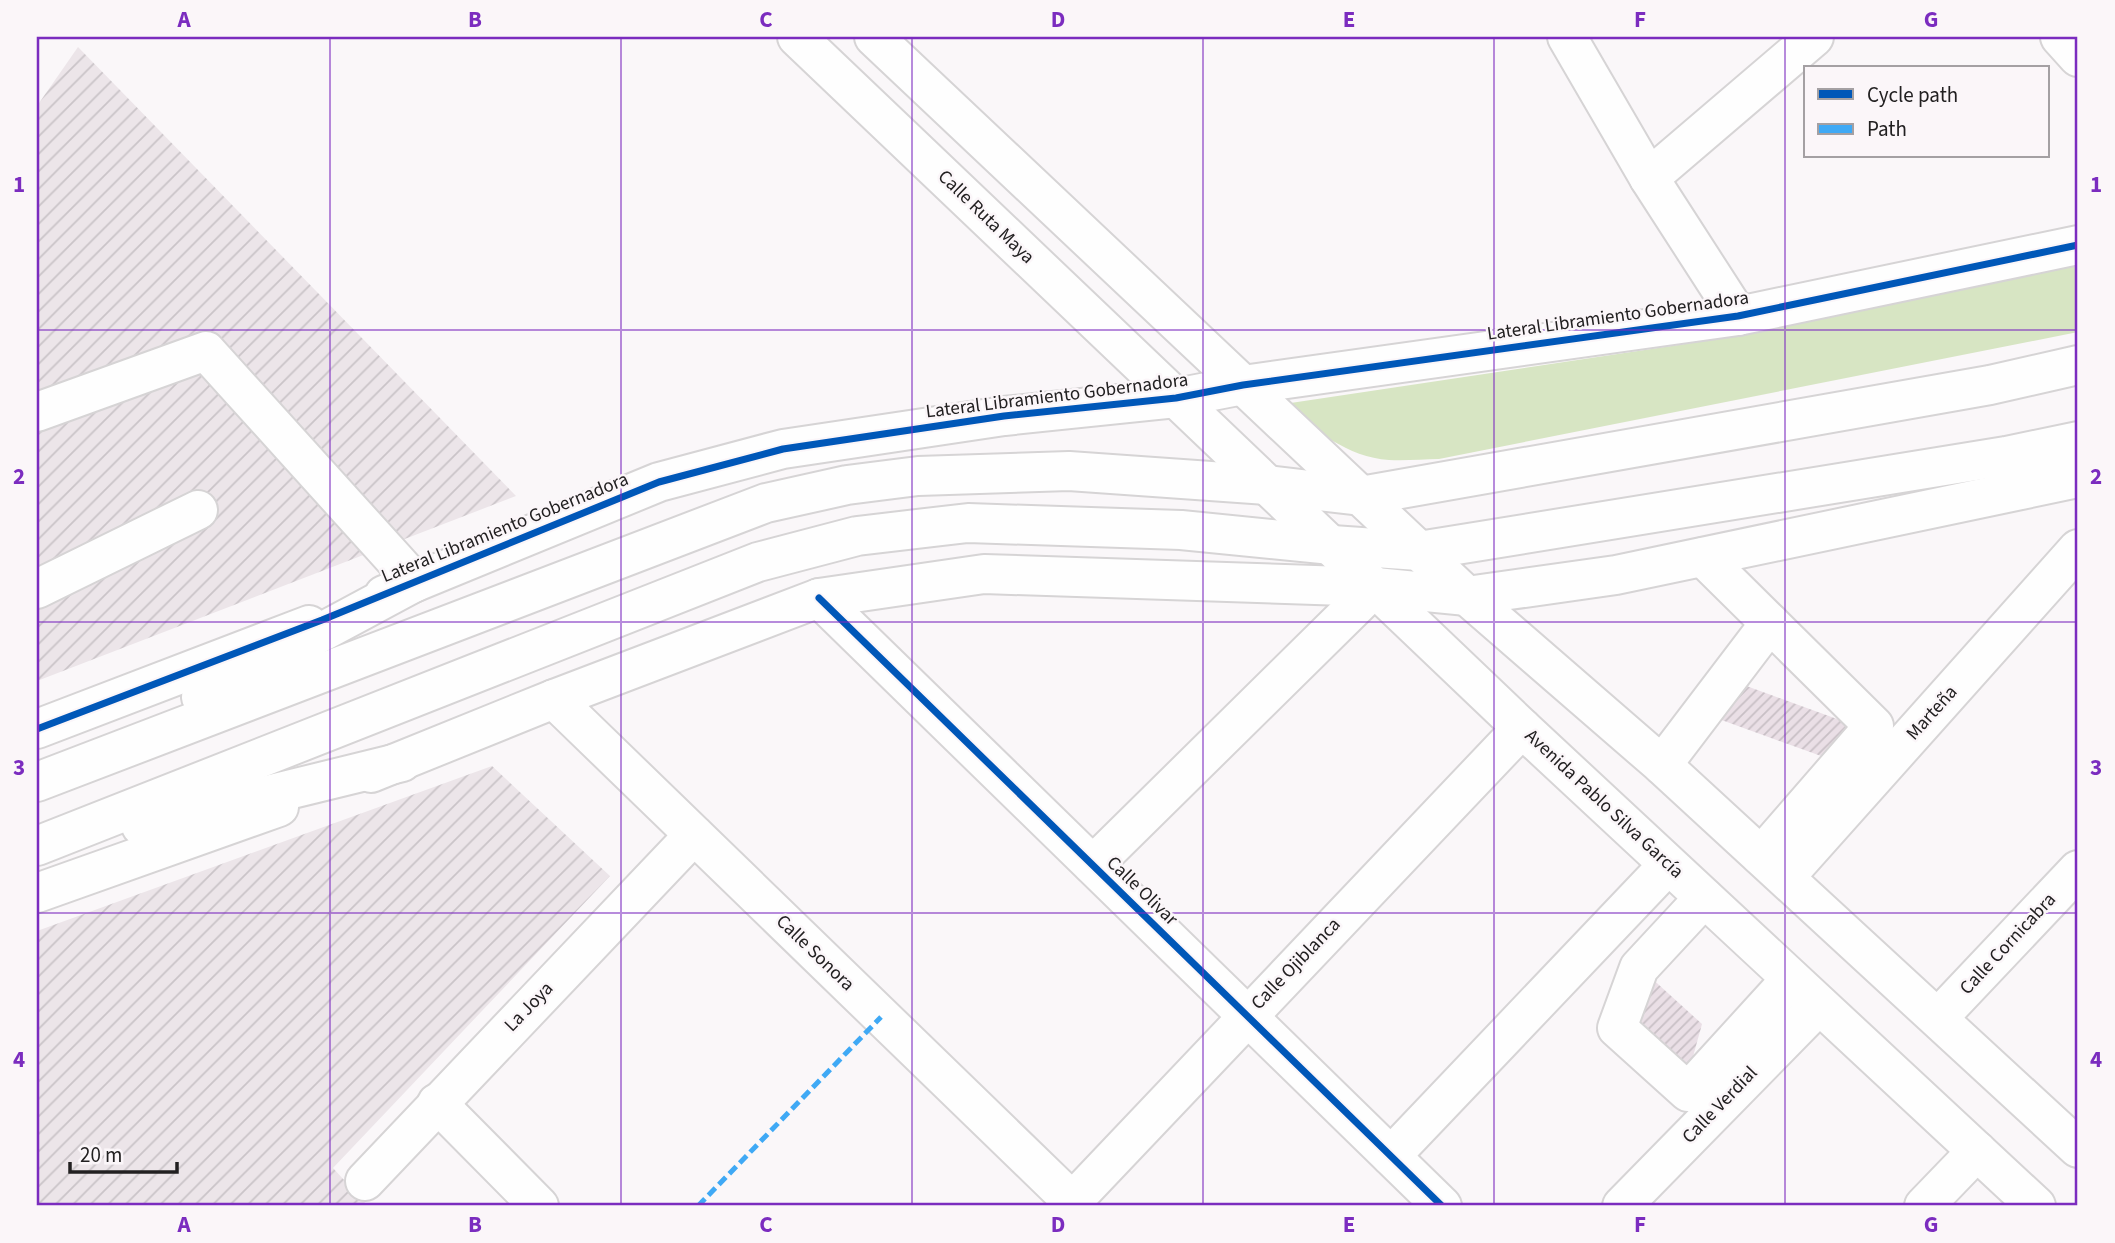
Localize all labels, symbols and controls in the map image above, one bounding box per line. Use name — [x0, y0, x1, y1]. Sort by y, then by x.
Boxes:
text: A — [176, 3, 191, 36]
text: B — [468, 3, 482, 36]
text: C — [759, 3, 773, 36]
text: D — [1051, 3, 1065, 36]
text: E — [1343, 3, 1355, 36]
text: F — [1634, 3, 1646, 36]
text: G — [1924, 3, 1938, 36]
legend — [1804, 66, 2048, 158]
text: Cycle path — [1867, 80, 1958, 110]
text: Path — [1867, 114, 1907, 144]
street label: Calle Ruta Maya — [932, 164, 1040, 270]
text: 1 — [13, 168, 25, 201]
text: 1 — [2090, 168, 2102, 201]
street label: Lateral Libramiento Gobernadora — [1485, 284, 1751, 348]
street label: Lateral Libramiento Gobernadora — [924, 367, 1190, 425]
text: 2 — [13, 460, 25, 493]
text: 2 — [2090, 460, 2102, 493]
street label: Lateral Libramiento Gobernadora — [377, 466, 633, 590]
street label: Marteña — [1900, 680, 1964, 746]
street label: Avenida Pablo Silva García — [1519, 723, 1689, 885]
text: 3 — [13, 751, 25, 784]
text: 3 — [2090, 751, 2102, 784]
street label: Calle Olivar — [1100, 850, 1184, 932]
street label: Calle Cornicabra — [1954, 887, 2062, 1001]
street label: Calle Sonora — [770, 908, 860, 998]
street label: Calle Ojiblanca — [1245, 912, 1347, 1016]
street label: La Joya — [498, 976, 560, 1038]
text: 4 — [13, 1043, 25, 1076]
text: 4 — [2090, 1043, 2102, 1076]
street label: Calle Verdial — [1676, 1060, 1764, 1150]
scale bar — [70, 1131, 177, 1175]
text: 20 m — [80, 1140, 122, 1170]
text: A — [176, 1208, 191, 1241]
text: B — [468, 1208, 482, 1241]
text: C — [759, 1208, 773, 1241]
text: D — [1051, 1208, 1065, 1241]
text: E — [1343, 1208, 1355, 1241]
text: F — [1634, 1208, 1646, 1241]
text: G — [1924, 1208, 1938, 1241]

